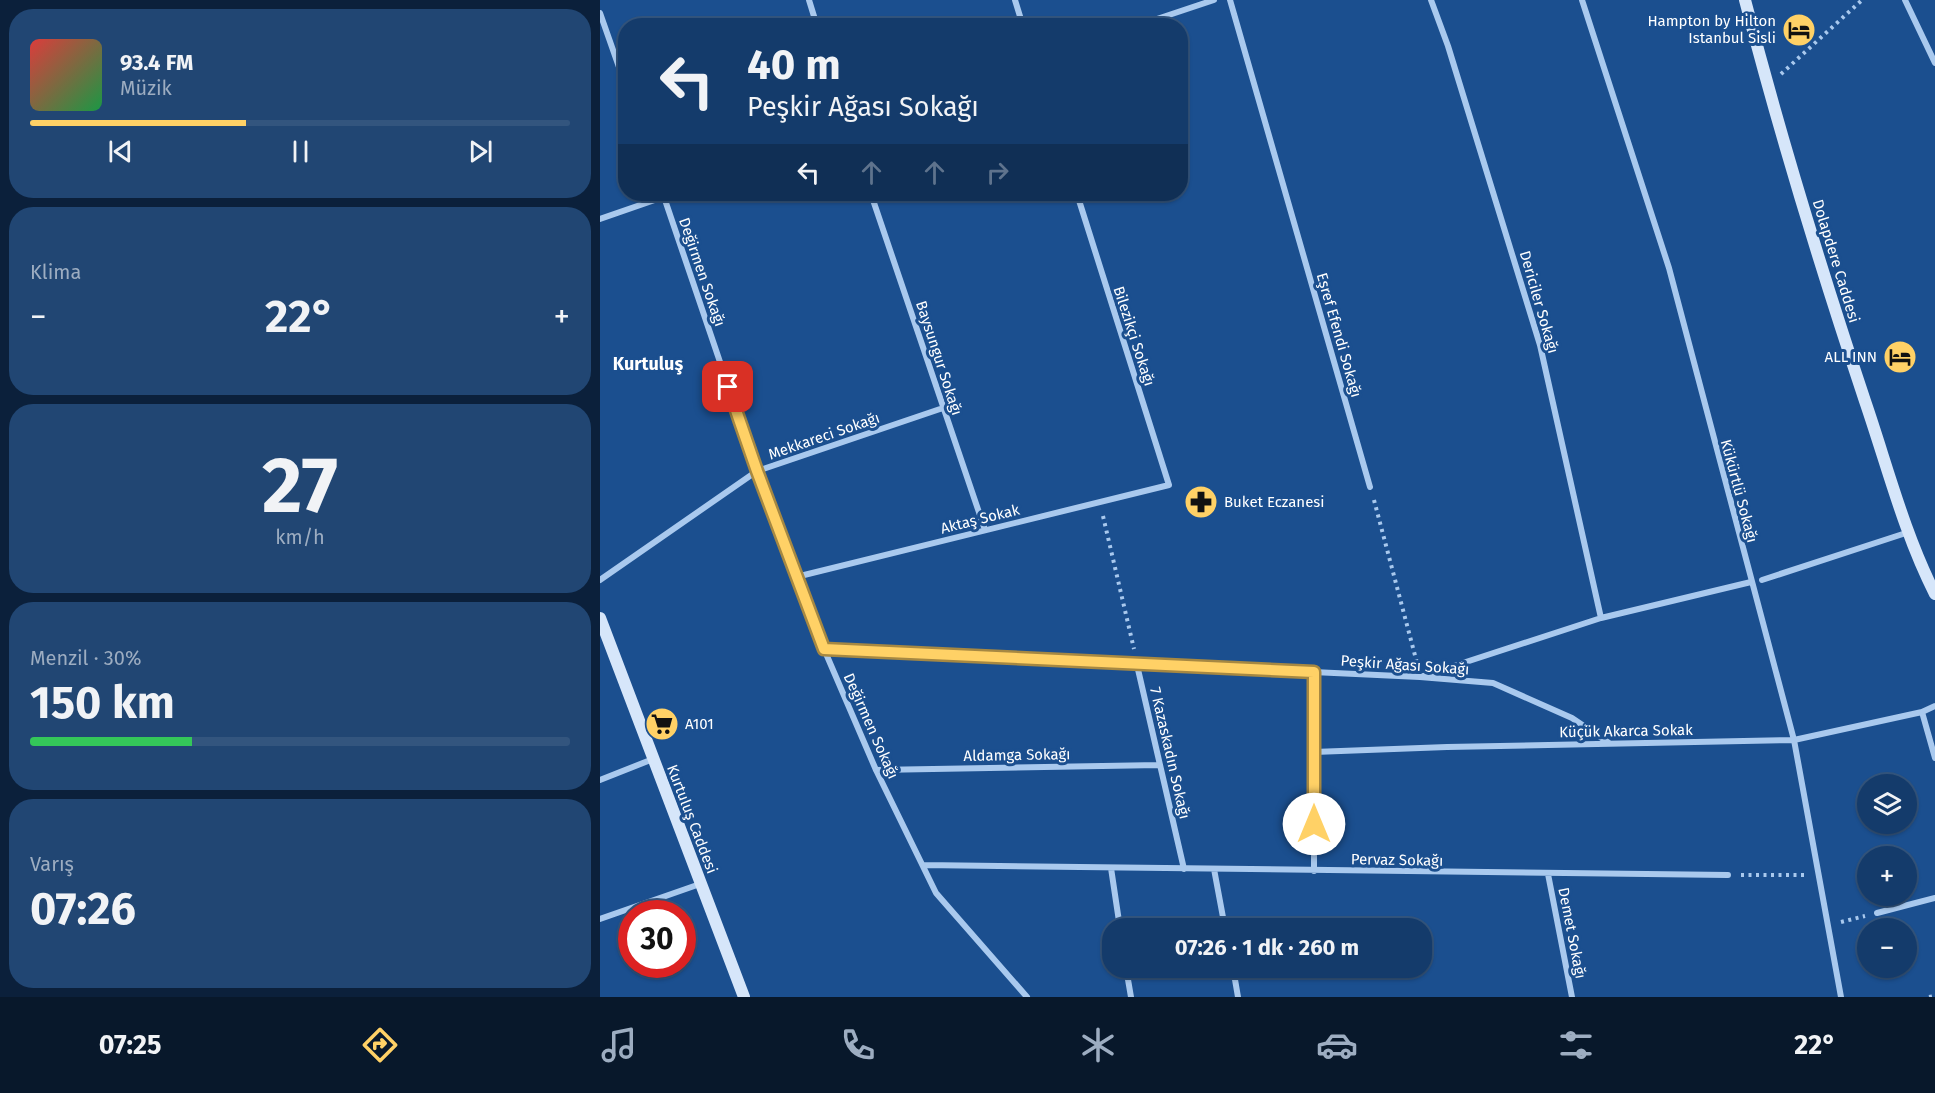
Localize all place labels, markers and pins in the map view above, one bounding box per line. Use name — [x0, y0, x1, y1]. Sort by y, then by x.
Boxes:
place label: Hampton by Hilton Istanbul Sisli — [1647, 12, 1776, 47]
hotel icon: Hampton by Hilton Istanbul Sisli — [1781, 12, 1817, 48]
hotel icon: ALL INN — [1882, 339, 1918, 375]
place label: ALL INN — [1825, 348, 1877, 366]
pin — [702, 361, 753, 412]
pharmacy icon: Buket Eczanesi — [1183, 484, 1219, 520]
place label: Buket Eczanesi — [1224, 493, 1325, 511]
supermarket icon: A101 — [644, 706, 680, 742]
place label: A101 — [685, 715, 714, 733]

